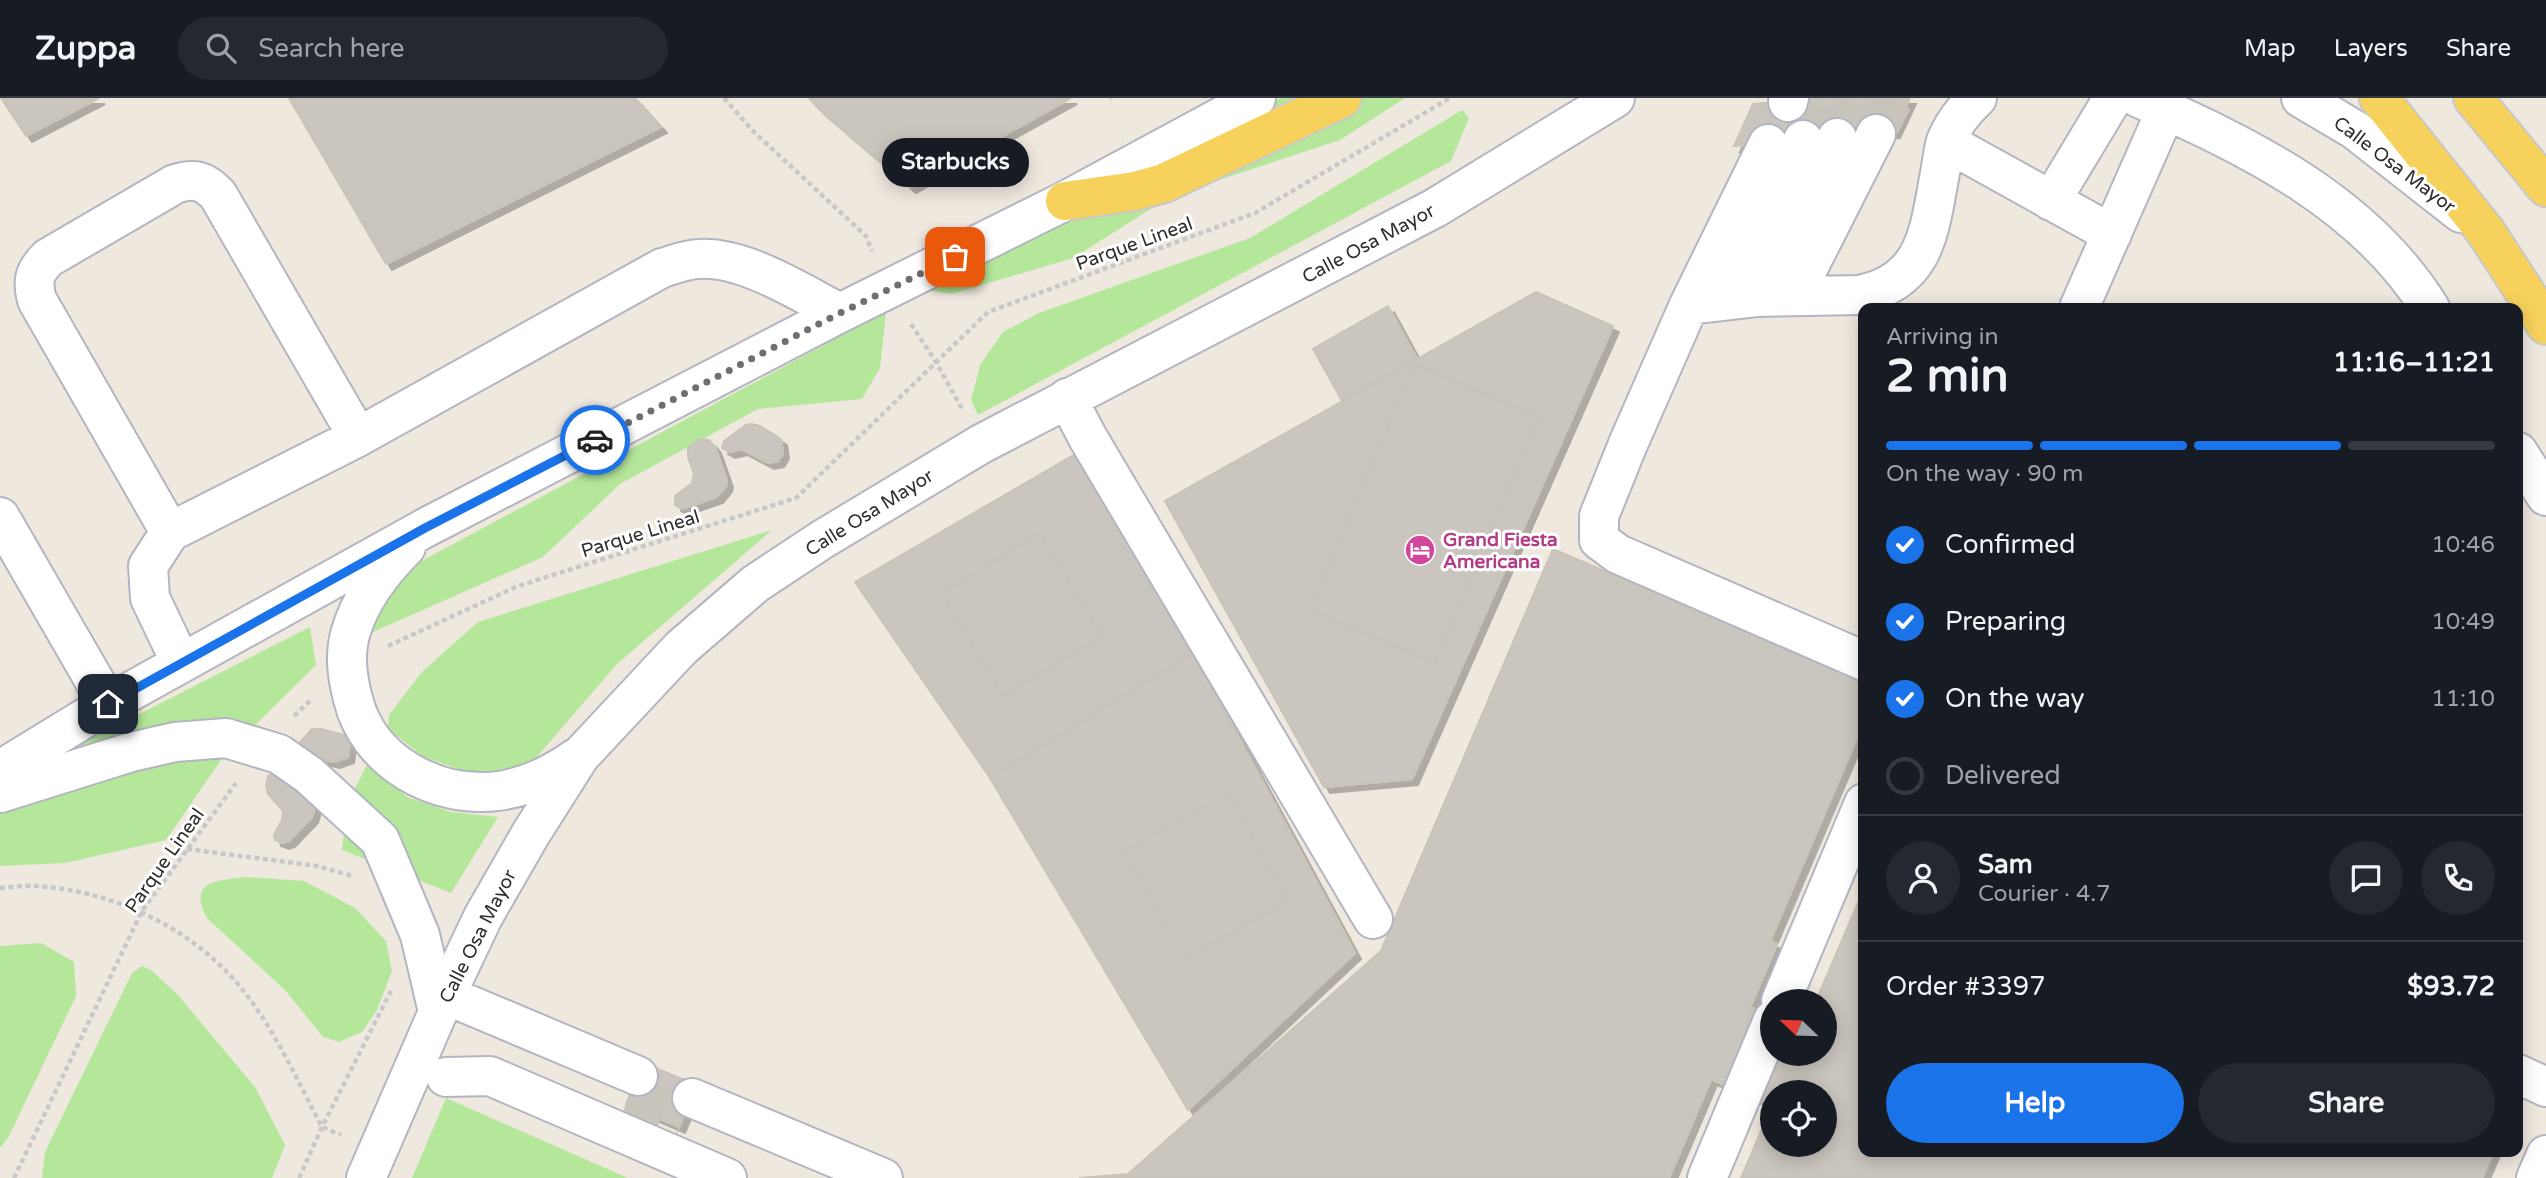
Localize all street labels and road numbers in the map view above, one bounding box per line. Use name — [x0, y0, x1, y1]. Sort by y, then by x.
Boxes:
street label: Calle Osa Mayor — [2329, 112, 2460, 218]
street label: Calle Osa Mayor — [1298, 199, 1439, 288]
street label: Parque Lineal — [1073, 213, 1196, 275]
street label: Calle Osa Mayor — [801, 464, 938, 561]
street label: Parque Lineal — [578, 506, 702, 562]
street label: Parque Lineal — [121, 804, 209, 917]
street label: Calle Osa Mayor — [435, 865, 521, 1007]

